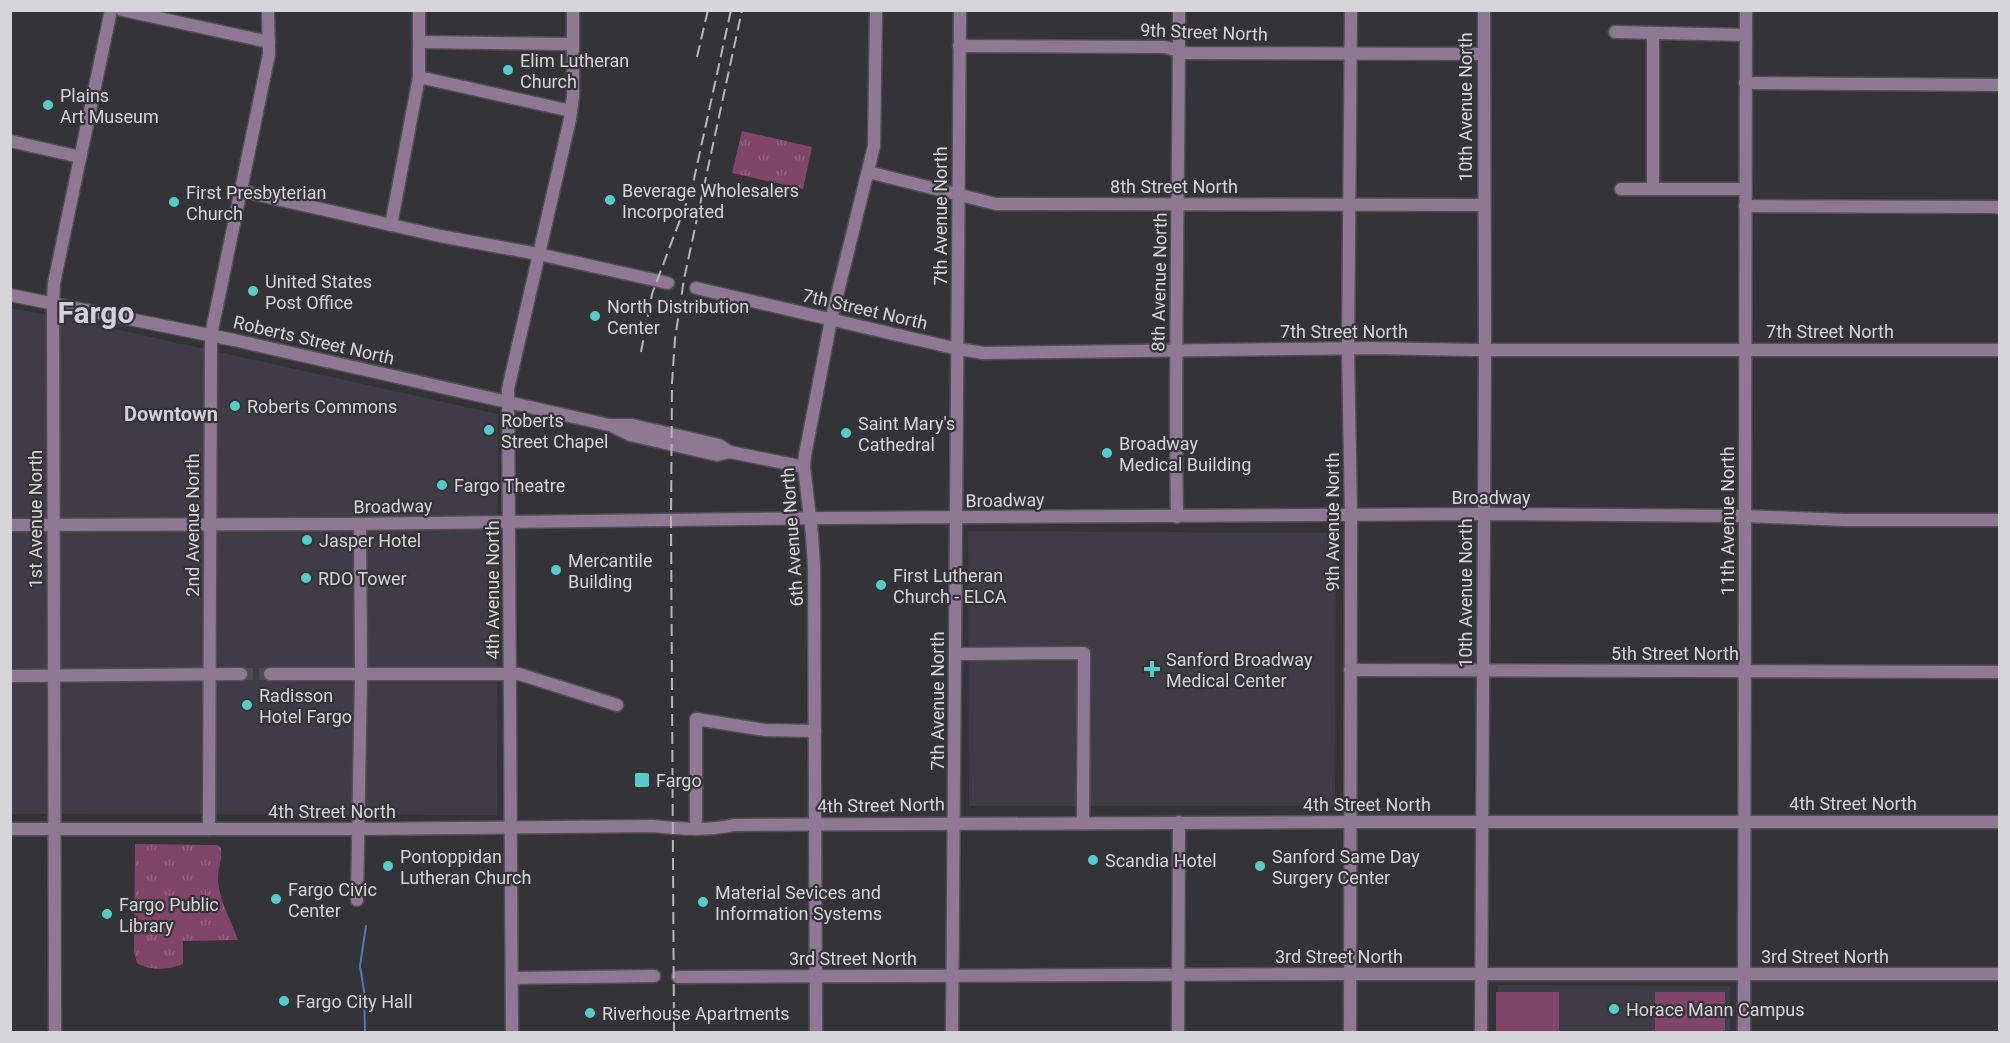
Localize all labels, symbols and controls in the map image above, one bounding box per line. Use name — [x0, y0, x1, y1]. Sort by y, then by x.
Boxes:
street label: 9th Street North — [1140, 19, 1268, 45]
street label: 10th Avenue North — [1455, 32, 1476, 182]
place label: Elim Lutheran Church — [520, 50, 629, 92]
marker: Elim Lutheran Church — [501, 63, 515, 77]
place label: Plains Art Museum — [60, 85, 159, 127]
marker: Plains Art Museum — [41, 98, 55, 112]
street label: 7th Avenue North — [930, 146, 951, 286]
street label: 8th Street North — [1110, 176, 1238, 197]
place label: Beverage Wholesalers Incorporated — [622, 180, 799, 222]
place label: First Presbyterian Church — [186, 182, 326, 224]
marker: Beverage Wholesalers Incorporated — [603, 193, 617, 207]
marker: First Presbyterian Church — [167, 195, 181, 209]
street label: 8th Avenue North — [1147, 212, 1171, 352]
place label: United States Post Office — [265, 271, 372, 313]
marker: United States Post Office — [246, 284, 260, 298]
street label: 7th Street North — [800, 284, 930, 334]
district label: Fargo — [58, 295, 134, 330]
place label: North Distribution Center — [607, 296, 749, 338]
marker: North Distribution Center — [588, 309, 602, 323]
street label: Roberts Street North — [231, 311, 397, 369]
street label: 7th Street North — [1280, 321, 1408, 342]
street label: 7th Street North — [1766, 321, 1894, 342]
place label: Roberts Commons — [247, 396, 397, 417]
marker: Roberts Commons — [228, 399, 242, 413]
district label: Downtown — [124, 402, 218, 426]
place label: Roberts Street Chapel — [501, 410, 608, 452]
place label: Saint Mary's Cathedral — [858, 413, 955, 455]
marker: Roberts Street Chapel — [482, 423, 496, 437]
marker: Saint Mary's Cathedral — [839, 426, 853, 440]
place label: Broadway Medical Building — [1119, 433, 1251, 475]
marker: Broadway Medical Building — [1100, 446, 1114, 460]
street label: 11th Avenue North — [1717, 446, 1738, 596]
street label: 1st Avenue North — [25, 450, 46, 588]
street label: 9th Avenue North — [1322, 452, 1343, 592]
street label: 2nd Avenue North — [182, 453, 203, 597]
street label: 6th Avenue North — [777, 467, 807, 607]
place label: Fargo Theatre — [454, 475, 565, 496]
marker: Fargo Theatre — [435, 478, 449, 492]
street label: Broadway — [1451, 487, 1531, 508]
street label: Broadway — [965, 489, 1045, 511]
street label: Broadway — [353, 495, 433, 517]
street label: 10th Avenue North — [1455, 518, 1476, 668]
street label: 4th Avenue North — [482, 520, 503, 660]
place label: Jasper Hotel — [319, 530, 421, 551]
marker: Jasper Hotel — [300, 533, 314, 547]
place label: Mercantile Building — [568, 550, 653, 592]
marker: Mercantile Building — [549, 563, 563, 577]
place label: First Lutheran Church - ELCA — [893, 565, 1007, 607]
place label: RDO Tower — [318, 568, 407, 589]
marker: RDO Tower — [299, 571, 313, 585]
marker: First Lutheran Church - ELCA — [874, 578, 888, 592]
street label: 7th Avenue North — [927, 631, 948, 771]
street label: 5th Street North — [1611, 643, 1739, 664]
place label: Sanford Broadway Medical Center — [1166, 649, 1313, 691]
marker: Sanford Broadway Medical Center — [1143, 660, 1161, 678]
place label: Radisson Hotel Fargo — [259, 685, 352, 727]
marker: Radisson Hotel Fargo — [240, 698, 254, 712]
place label: Fargo — [656, 770, 702, 791]
marker: Fargo — [633, 771, 651, 789]
street label: 4th Street North — [817, 793, 945, 817]
street label: 4th Street North — [1789, 793, 1917, 814]
street label: 4th Street North — [1303, 794, 1431, 815]
street label: 4th Street North — [268, 801, 396, 822]
place label: Pontoppidan Lutheran Church — [400, 846, 531, 888]
place label: Sanford Same Day Surgery Center — [1272, 846, 1420, 888]
place label: Scandia Hotel — [1105, 850, 1217, 871]
marker: Scandia Hotel — [1086, 853, 1100, 867]
marker: Pontoppidan Lutheran Church — [381, 859, 395, 873]
marker: Sanford Same Day Surgery Center — [1253, 859, 1267, 873]
place label: Fargo Civic Center — [288, 879, 377, 921]
place label: Material Sevices and Information Systems — [715, 882, 882, 924]
marker: Fargo Civic Center — [269, 892, 283, 906]
place label: Fargo Public Library — [119, 894, 219, 936]
marker: Material Sevices and Information Systems — [696, 895, 710, 909]
marker: Fargo Public Library — [100, 907, 114, 921]
street label: 3rd Street North — [1275, 946, 1403, 967]
street label: 3rd Street North — [1761, 946, 1889, 967]
street label: 3rd Street North — [789, 948, 917, 969]
place label: Fargo City Hall — [296, 991, 413, 1012]
marker: Fargo City Hall — [277, 994, 291, 1008]
place label: Horace Mann Campus — [1626, 999, 1805, 1020]
marker: Horace Mann Campus — [1607, 1002, 1621, 1016]
place label: Riverhouse Apartments — [602, 1003, 790, 1024]
marker: Riverhouse Apartments — [583, 1006, 597, 1020]

